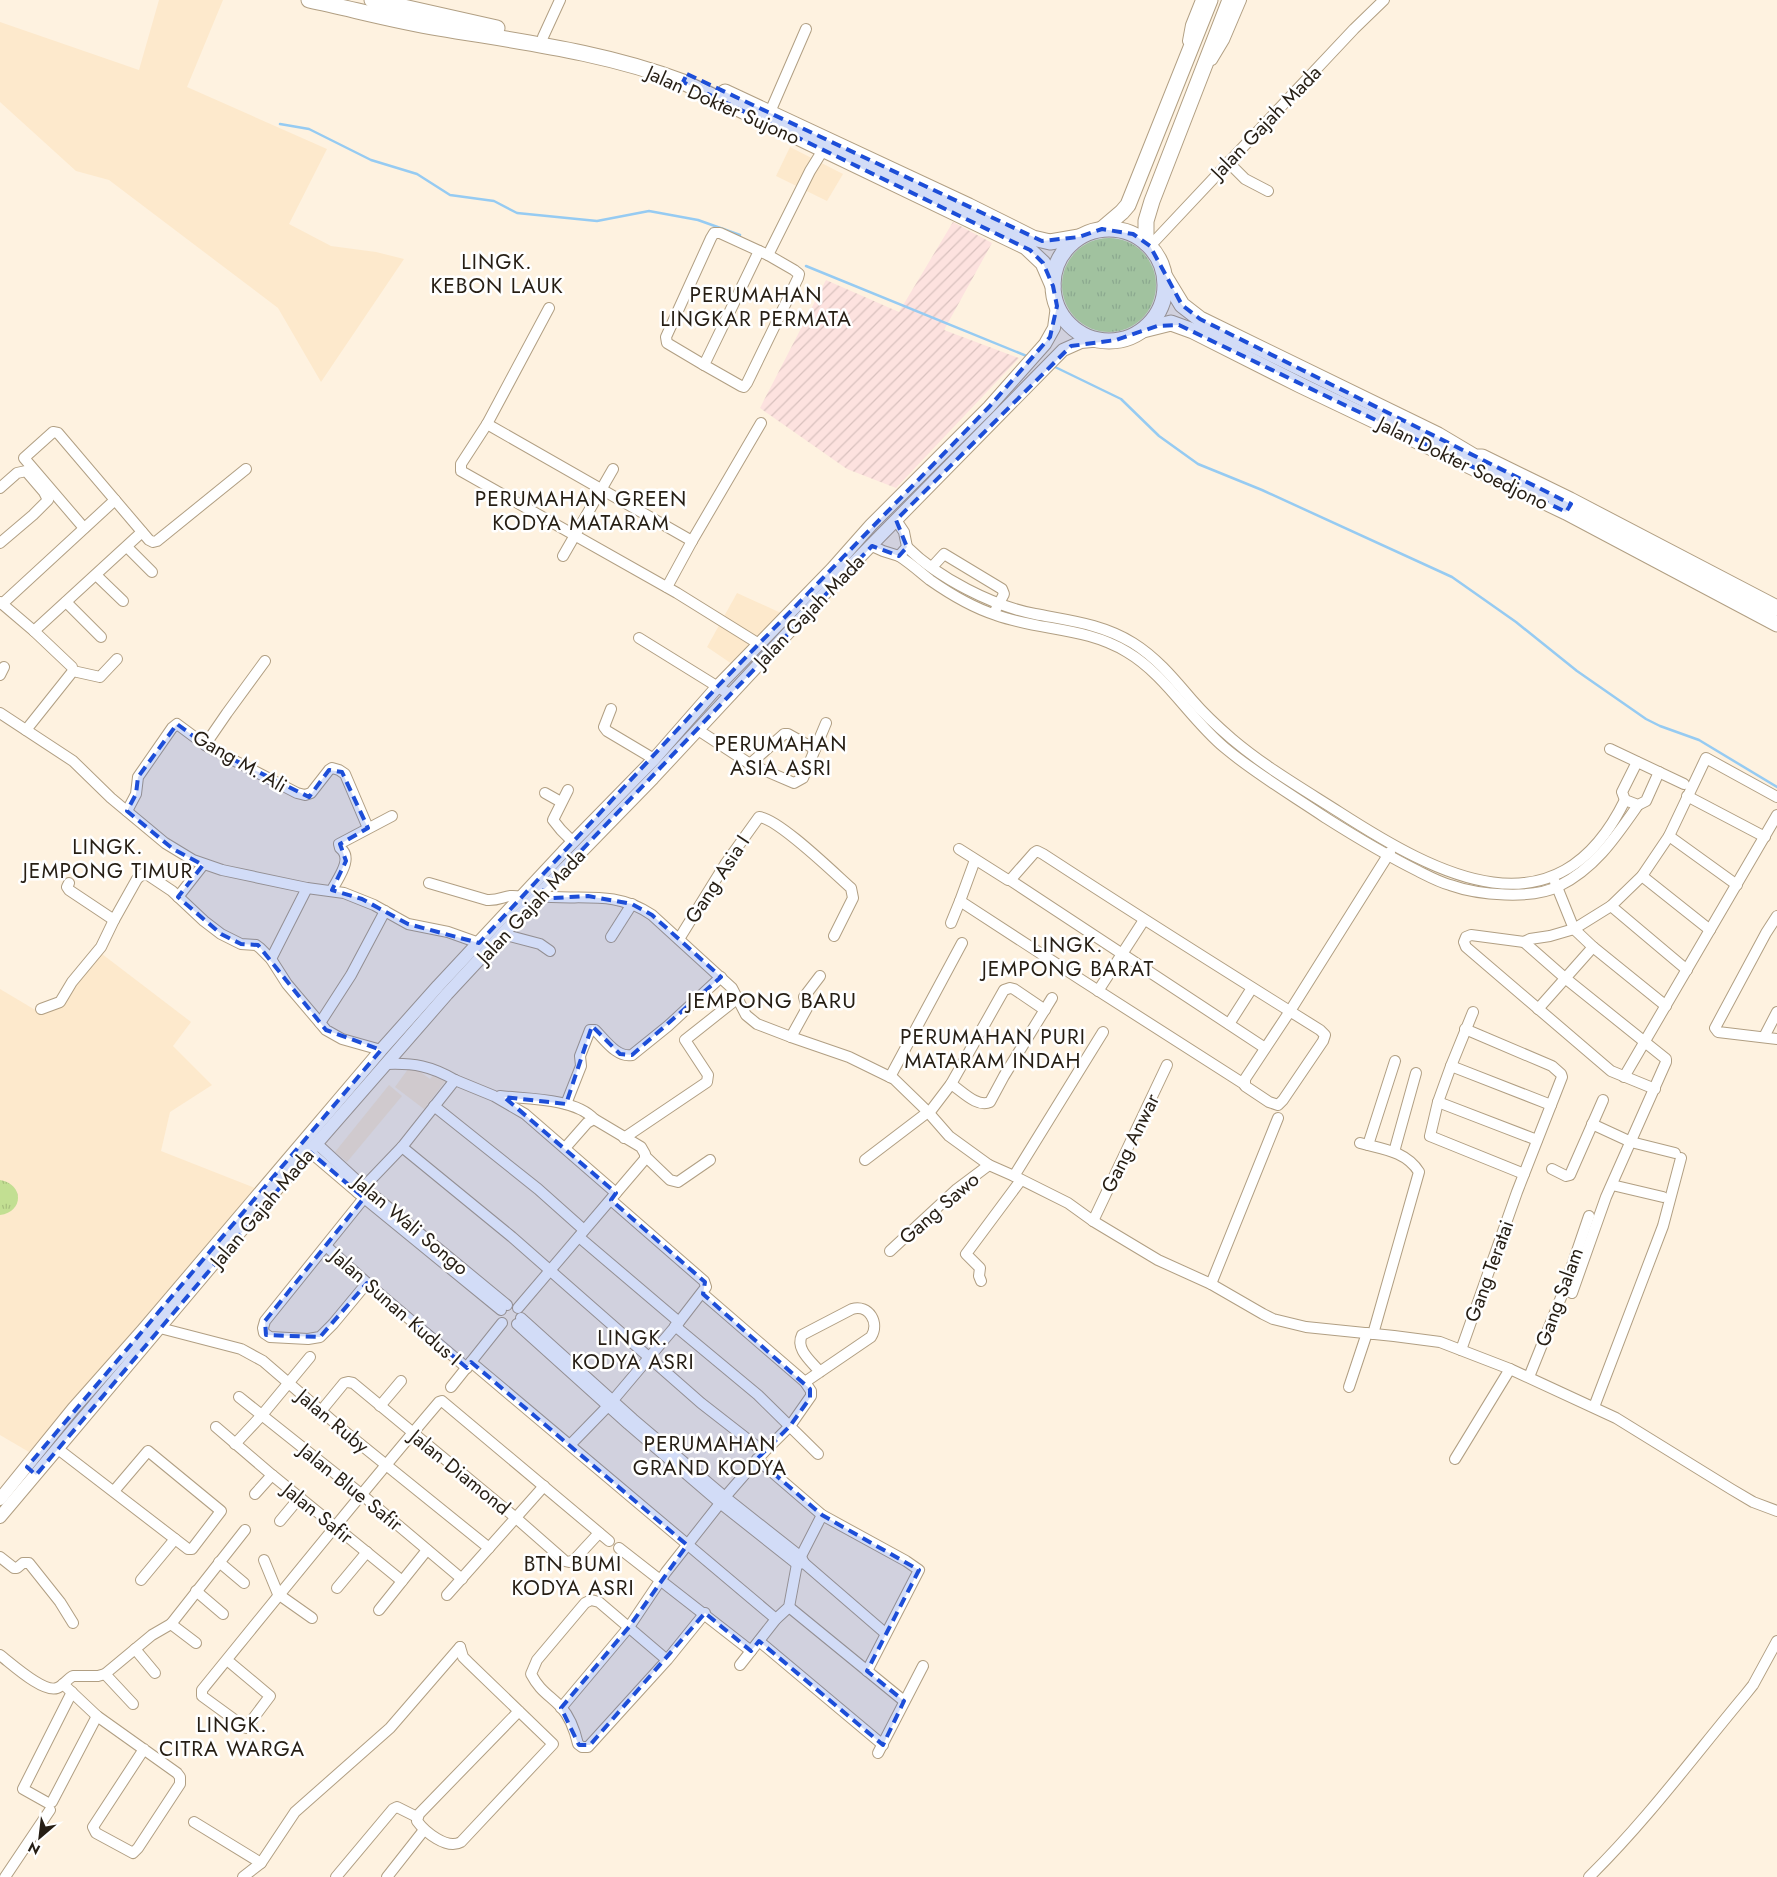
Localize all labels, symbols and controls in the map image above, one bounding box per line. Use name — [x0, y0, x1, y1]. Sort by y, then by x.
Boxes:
street label: Jalan Dokter Sujono — [639, 57, 804, 152]
street label: Jalan Gajah Mada — [1202, 59, 1328, 188]
district label: LINGK. KEBON LAUK — [430, 247, 564, 301]
district label: PERUMAHAN LINGKAR PERMATA — [660, 280, 852, 334]
street label: Jalan Dokter Soedjono — [1370, 408, 1553, 518]
district label: PERUMAHAN GREEN KODYA MATARAM — [475, 484, 687, 538]
street label: Jalan Gajah Mada — [745, 548, 871, 677]
street label: Gang M. Ali — [187, 723, 292, 800]
district label: PERUMAHAN ASIA ASRI — [715, 729, 847, 783]
street label: Gang Asia I — [678, 829, 757, 929]
district label: LINGK. JEMPONG TIMUR — [20, 832, 193, 886]
street label: Jalan Gajah Mada — [468, 842, 593, 973]
district label: LINGK. JEMPONG BARAT — [979, 930, 1154, 984]
district label: JEMPONG BARU — [684, 984, 857, 1016]
district label: PERUMAHAN PURI MATARAM INDAH — [900, 1022, 1086, 1076]
street label: Gang Anwar — [1094, 1089, 1167, 1198]
street label: Jalan Gajah Mada — [202, 1142, 321, 1277]
street label: Gang Sawo — [893, 1165, 986, 1251]
street label: Jalan Wali Songo — [344, 1166, 475, 1283]
street label: Gang Teratai — [1458, 1216, 1521, 1326]
street label: Jalan Sunan Kudus I — [322, 1240, 468, 1373]
street label: Gang Salam — [1528, 1244, 1591, 1351]
district label: LINGK. KODYA ASRI — [571, 1323, 695, 1377]
street label: Jalan Ruby — [288, 1380, 375, 1460]
street label: Jalan Diamond — [401, 1421, 516, 1522]
district label: PERUMAHAN GRAND KODYA — [633, 1429, 787, 1483]
street label: Jalan Blue Safir — [290, 1435, 409, 1538]
street label: Jalan Safir — [274, 1474, 359, 1551]
district label: BTN BUMI KODYA ASRI — [511, 1549, 635, 1603]
district label: LINGK. CITRA WARGA — [159, 1710, 305, 1764]
north arrow — [15, 1812, 65, 1862]
text: N — [24, 1837, 44, 1860]

